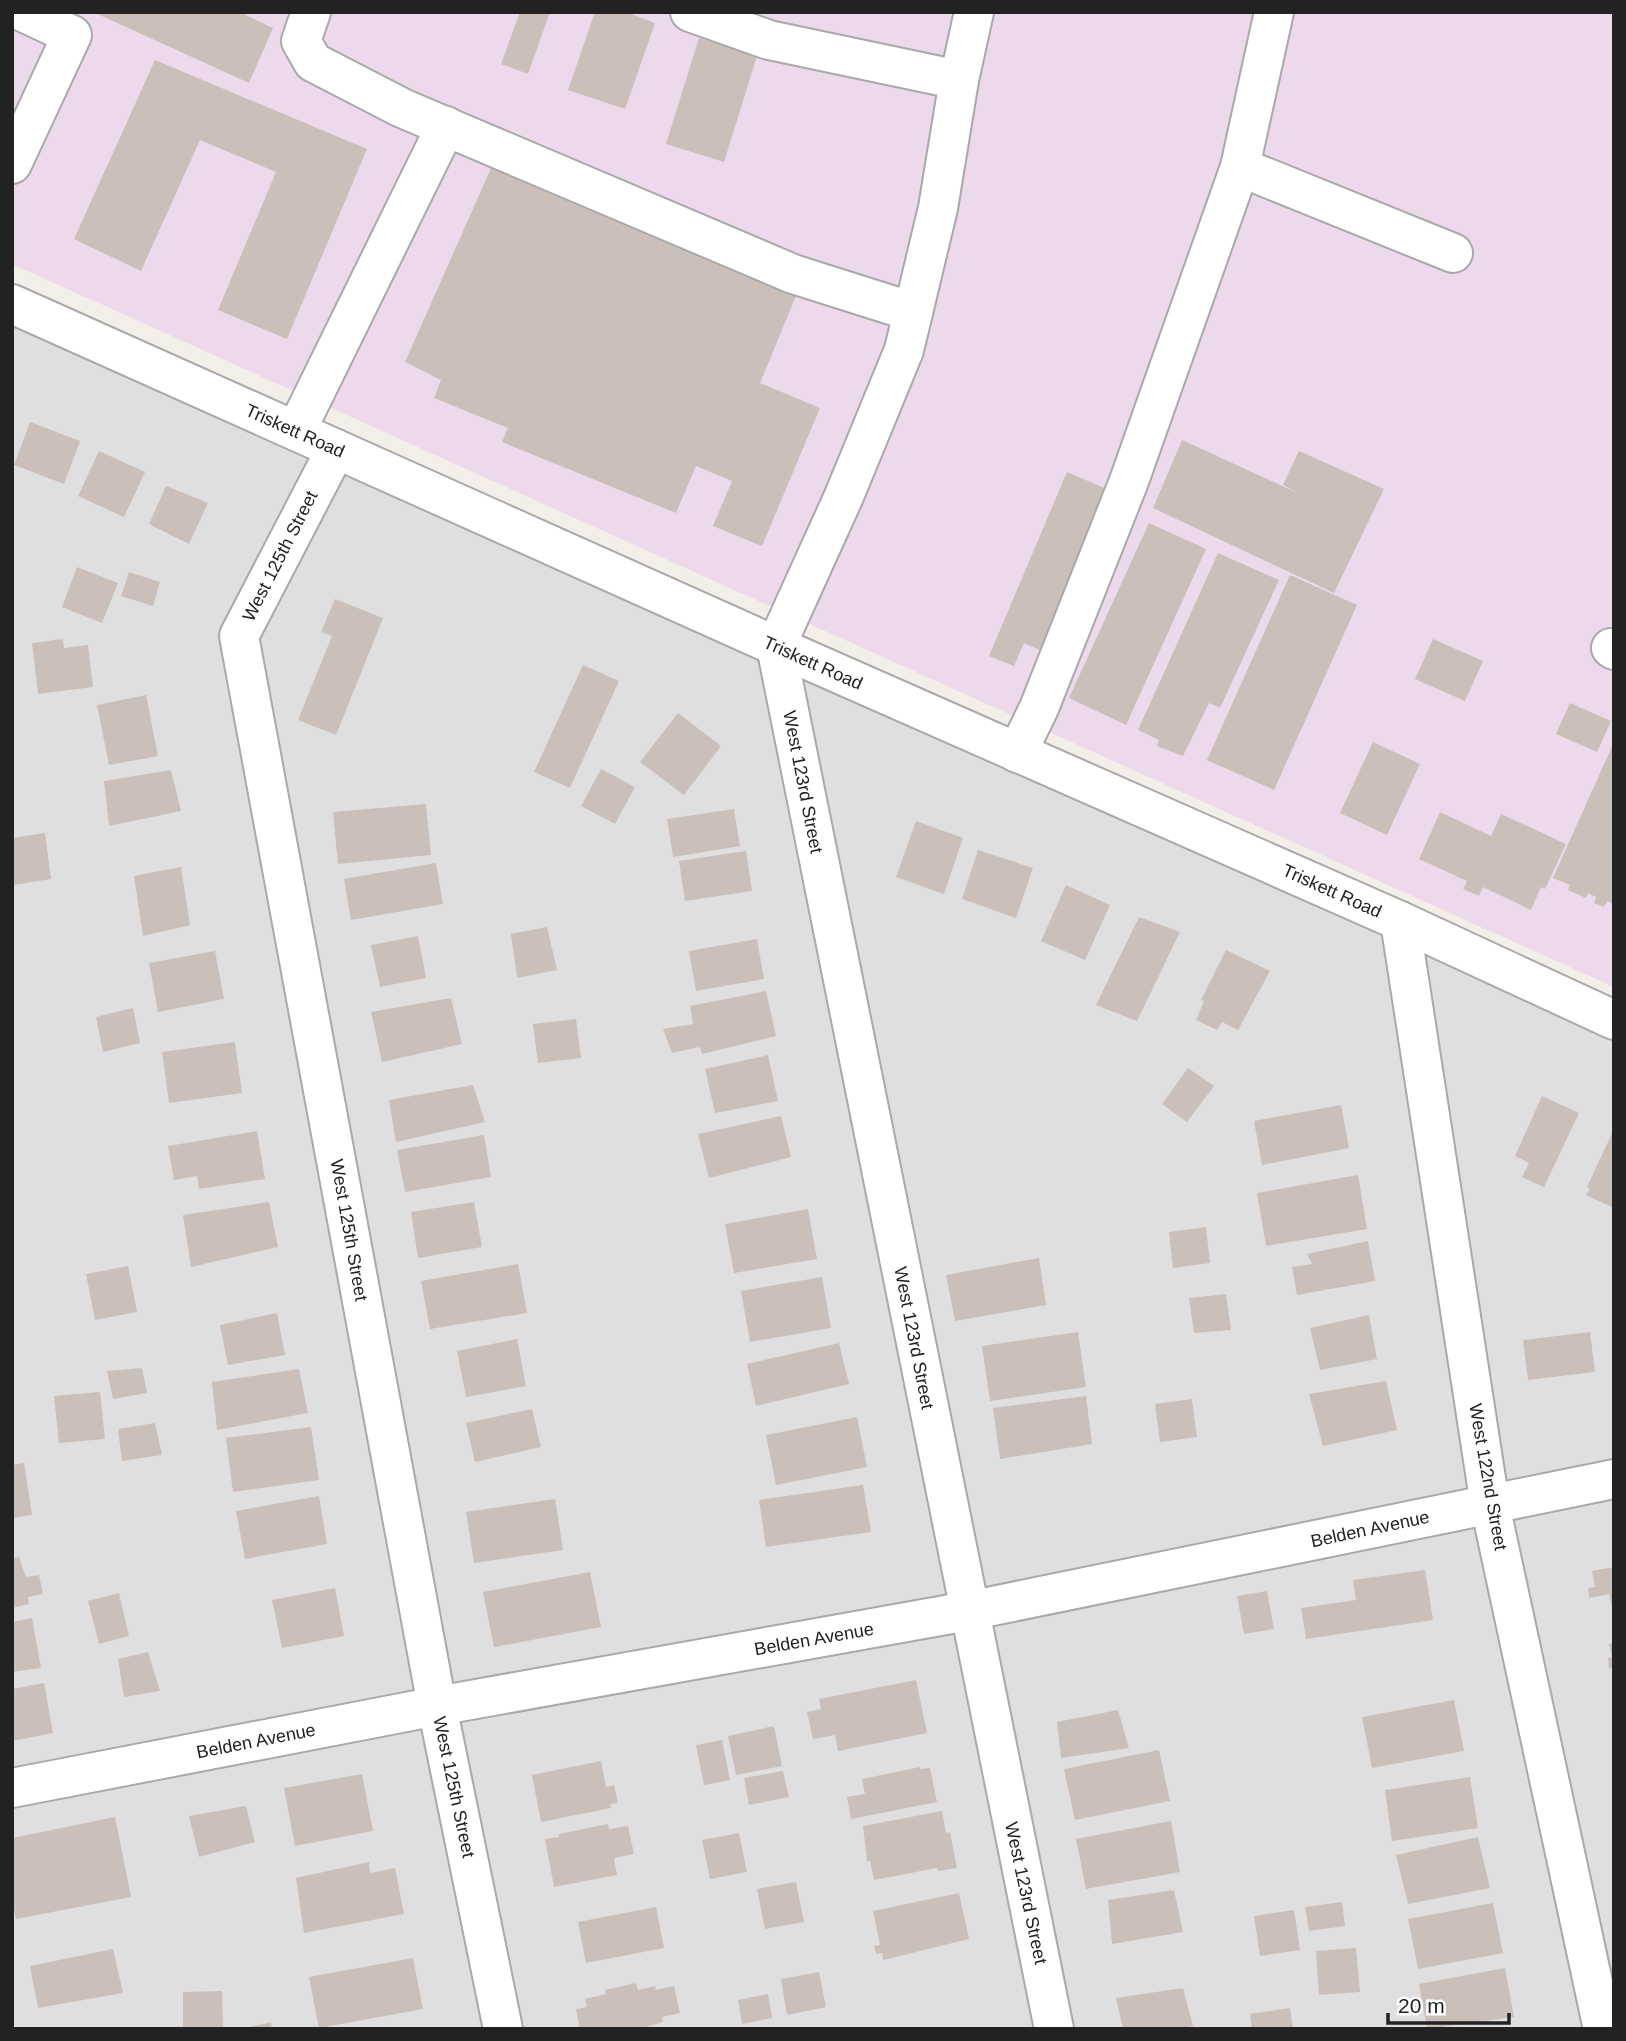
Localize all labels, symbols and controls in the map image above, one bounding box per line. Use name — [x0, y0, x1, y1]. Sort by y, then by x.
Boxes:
street label: Triskett Road — [242, 400, 348, 462]
street label: West 125th Street — [238, 487, 322, 625]
street label: Triskett Road — [760, 632, 866, 694]
street label: West 123rd Street — [779, 709, 827, 855]
street label: Triskett Road — [1279, 860, 1385, 922]
street label: West 125th Street — [327, 1157, 371, 1303]
street label: West 123rd Street — [890, 1265, 938, 1411]
street label: West 122nd Street — [1465, 1402, 1511, 1552]
street label: Belden Avenue — [1309, 1507, 1431, 1551]
street label: Belden Avenue — [753, 1619, 875, 1659]
street label: West 125th Street — [429, 1715, 479, 1859]
street label: Belden Avenue — [195, 1720, 317, 1762]
street label: West 123rd Street — [1001, 1820, 1051, 1966]
scale bar — [1388, 1982, 1509, 2026]
text: 20 m — [1398, 1994, 1445, 2017]

